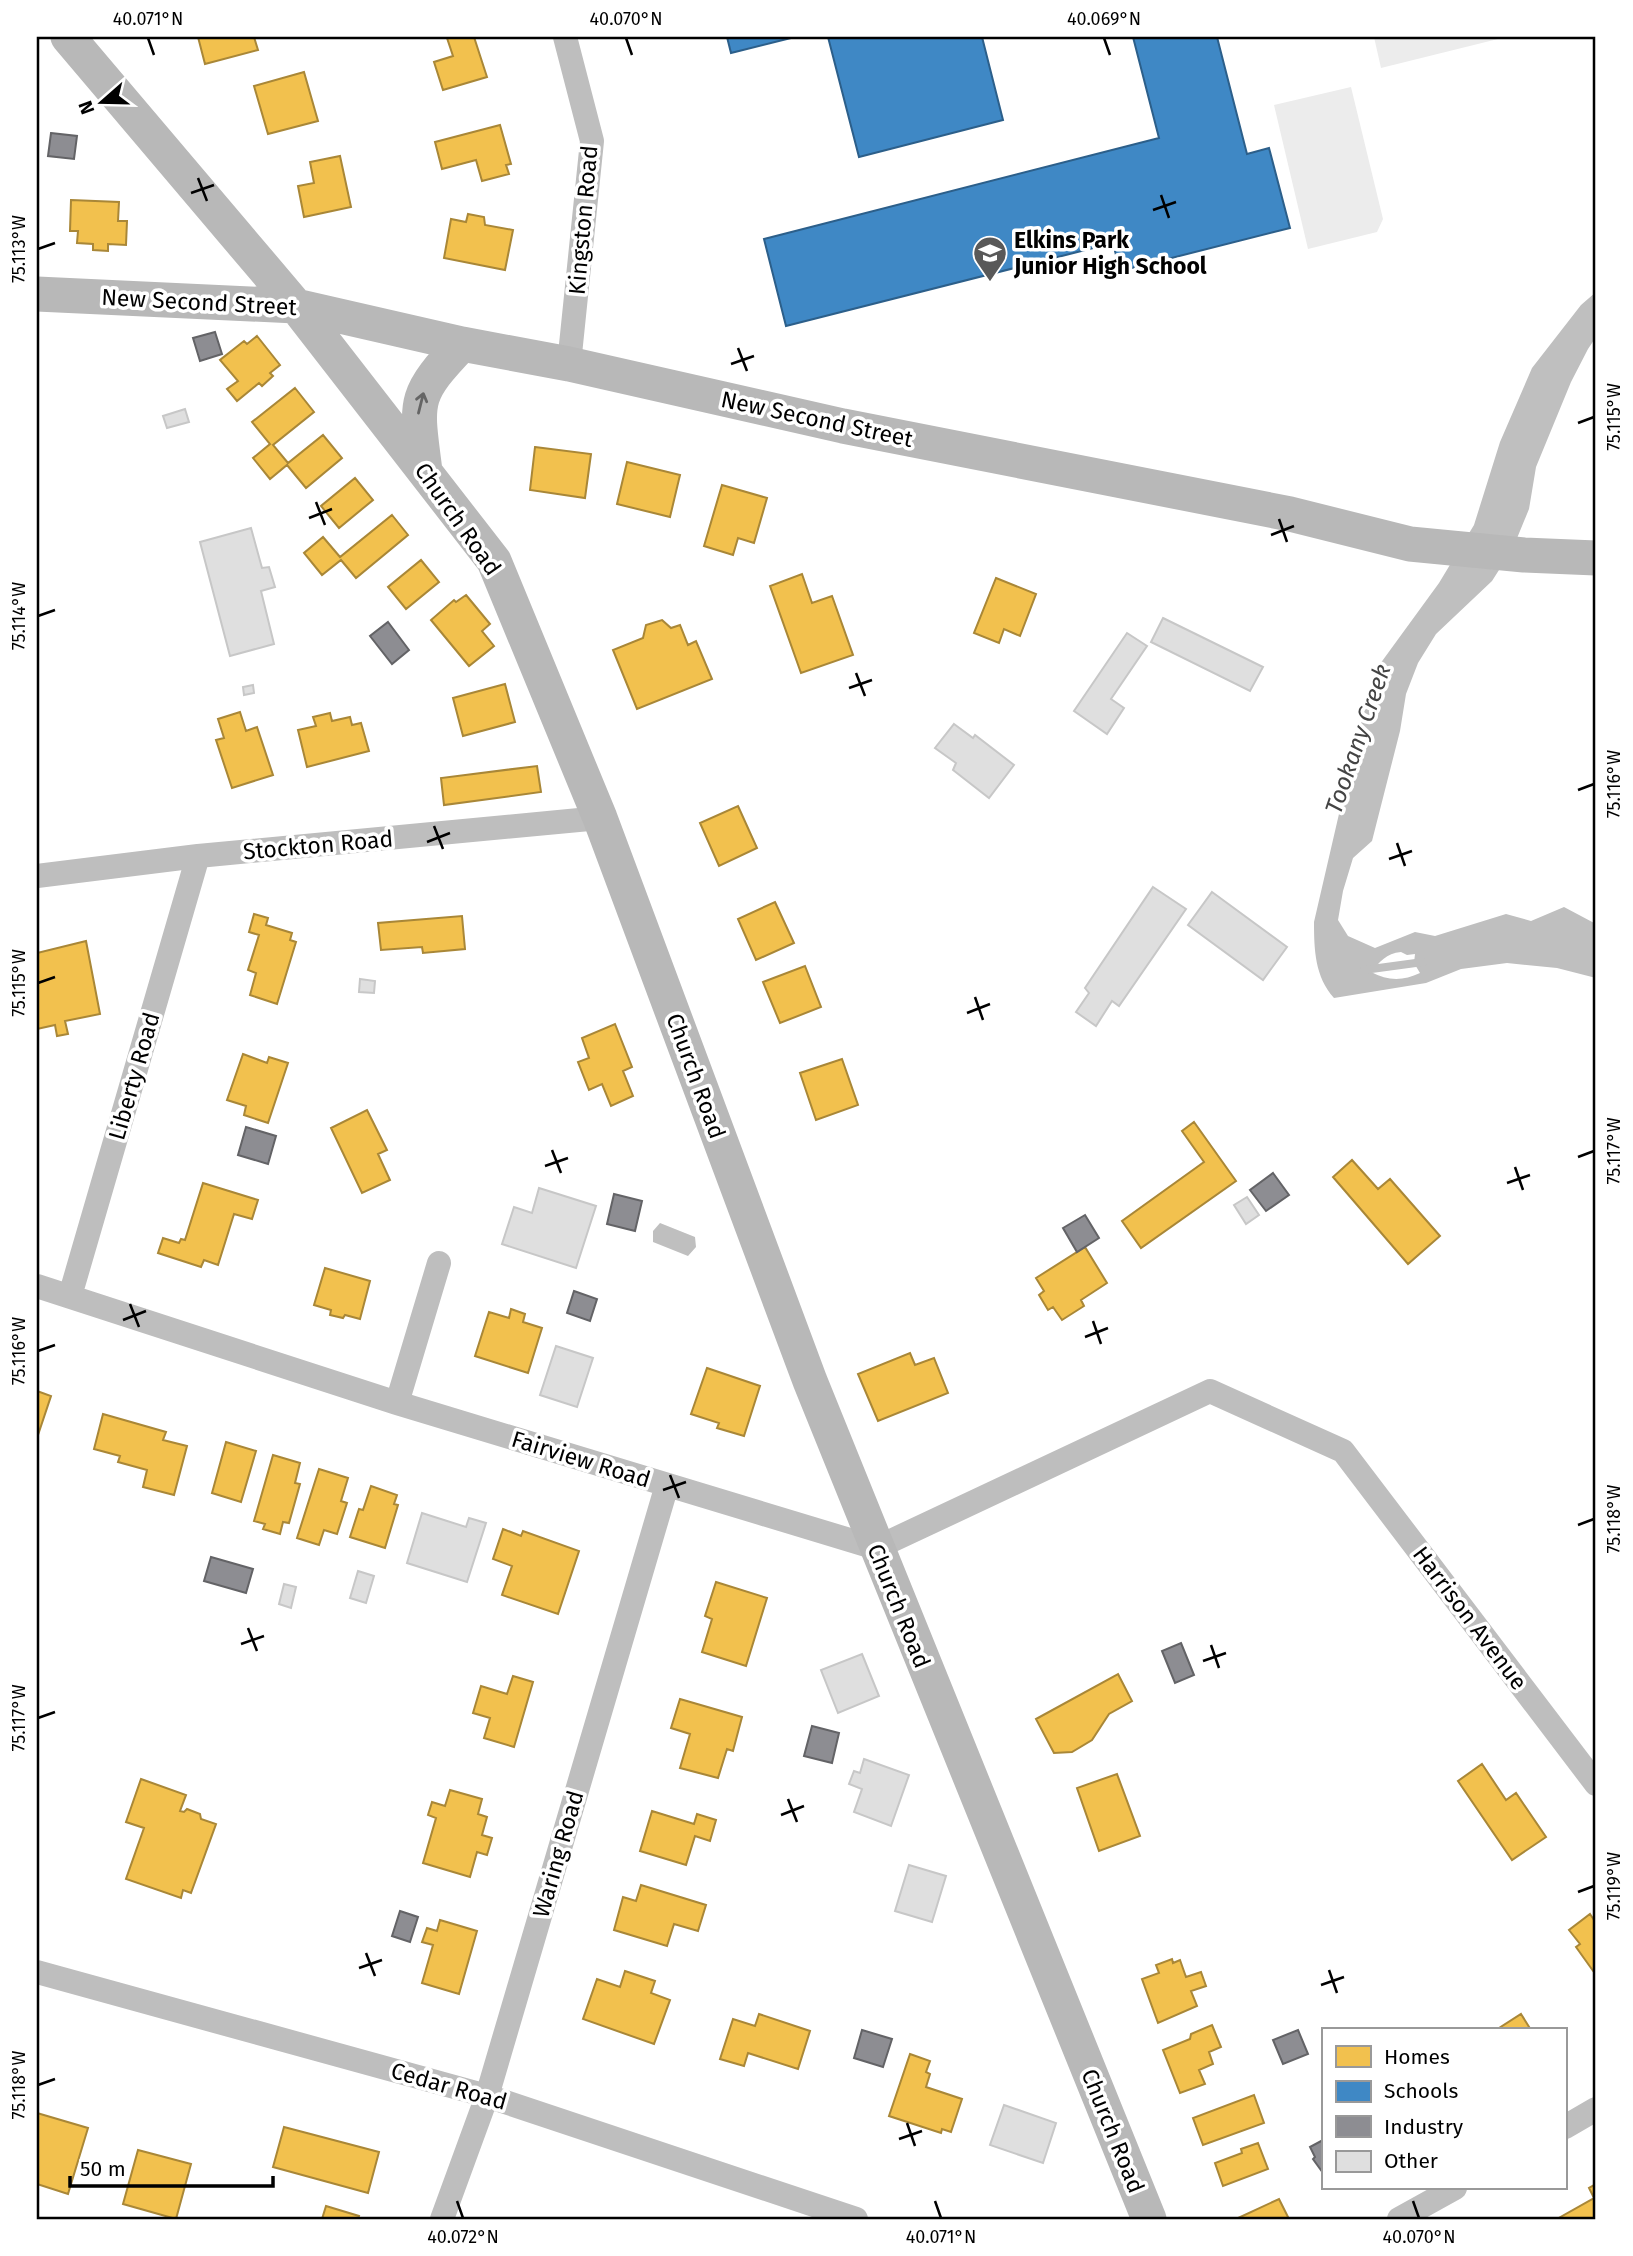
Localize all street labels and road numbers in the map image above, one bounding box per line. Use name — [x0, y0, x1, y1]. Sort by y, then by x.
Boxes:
street label: Kingston Road — [563, 144, 603, 296]
street label: New Second Street — [101, 283, 298, 321]
street label: New Second Street — [718, 385, 916, 453]
street label: Church Road — [409, 457, 507, 581]
street label: Stockton Road — [242, 824, 394, 866]
street label: Liberty Road — [102, 1009, 166, 1143]
street label: Church Road — [660, 1010, 732, 1142]
street label: Fairview Road — [508, 1425, 654, 1493]
street label: Church Road — [861, 1540, 937, 1672]
street label: Harrison Avenue — [1407, 1541, 1533, 1695]
street label: Waring Road — [527, 1787, 589, 1921]
street label: Cedar Road — [388, 2056, 510, 2116]
street label: Church Road — [1075, 2065, 1151, 2197]

